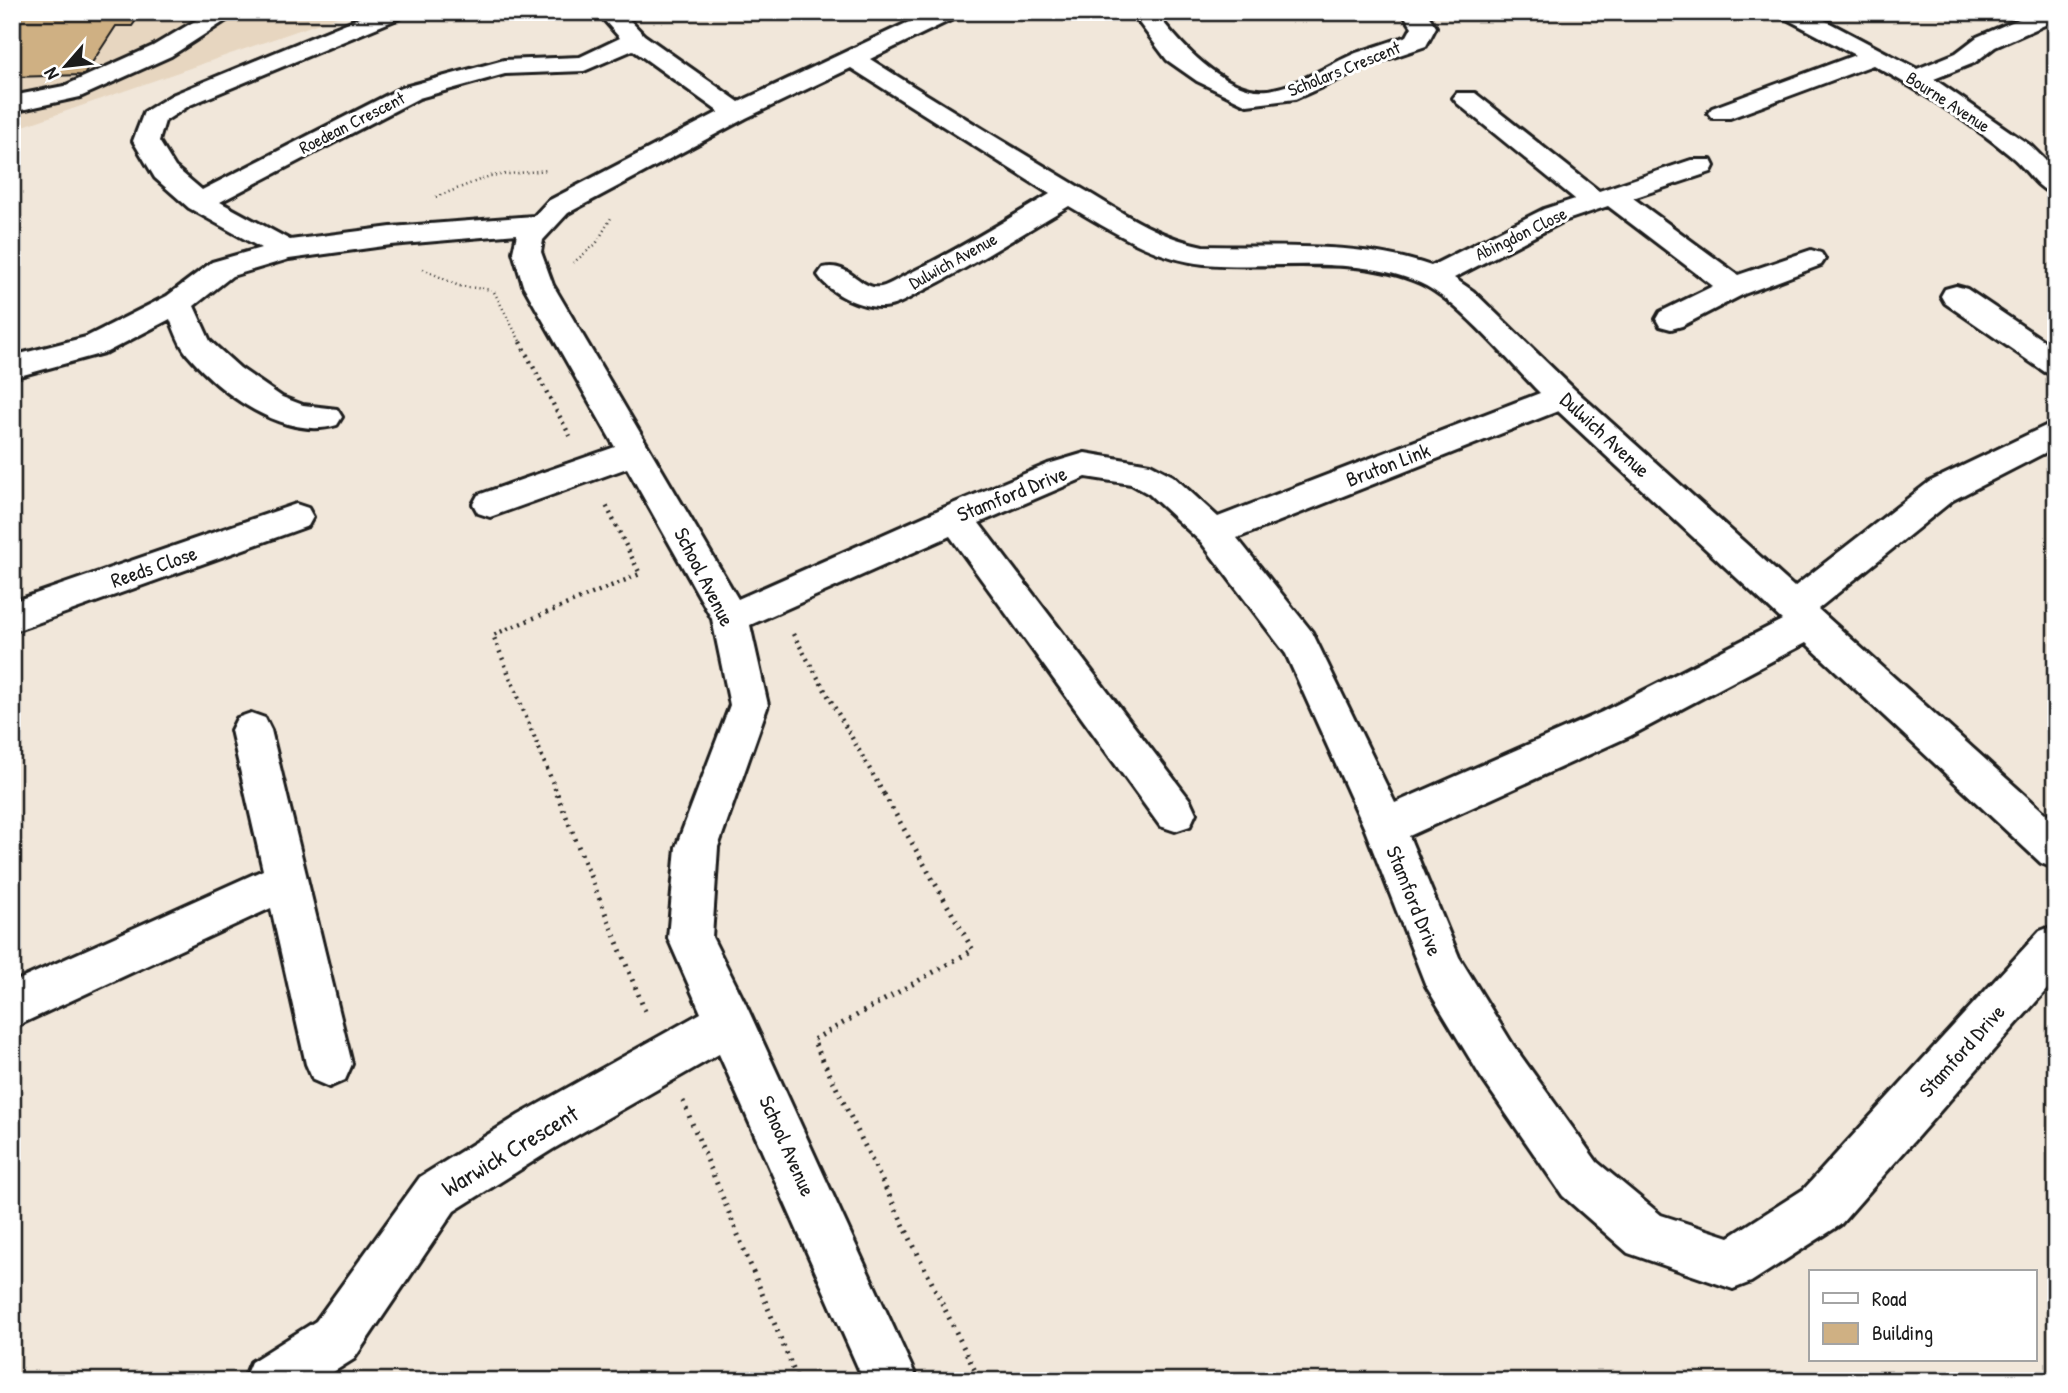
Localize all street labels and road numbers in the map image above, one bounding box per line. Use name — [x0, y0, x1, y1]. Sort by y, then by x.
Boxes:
street label: Scholars Crescent — [1284, 34, 1405, 102]
street label: Bourne Avenue — [1901, 65, 1995, 138]
street label: Roedean Crescent — [295, 85, 410, 160]
street label: Abingdon Close — [1471, 201, 1571, 266]
street label: Dulwich Avenue — [904, 226, 1001, 295]
street label: Dulwich Avenue — [1554, 385, 1657, 484]
street label: Bruton Link — [1342, 435, 1434, 494]
street label: Stamford Drive — [953, 458, 1071, 529]
street label: School Avenue — [667, 522, 742, 631]
street label: Reeds Close — [107, 538, 201, 595]
street label: Stamford Drive — [1379, 842, 1450, 960]
street label: Stamford Drive — [1912, 998, 2011, 1103]
street label: School Avenue — [752, 1091, 823, 1201]
street label: Warwick Crescent — [435, 1096, 584, 1203]

